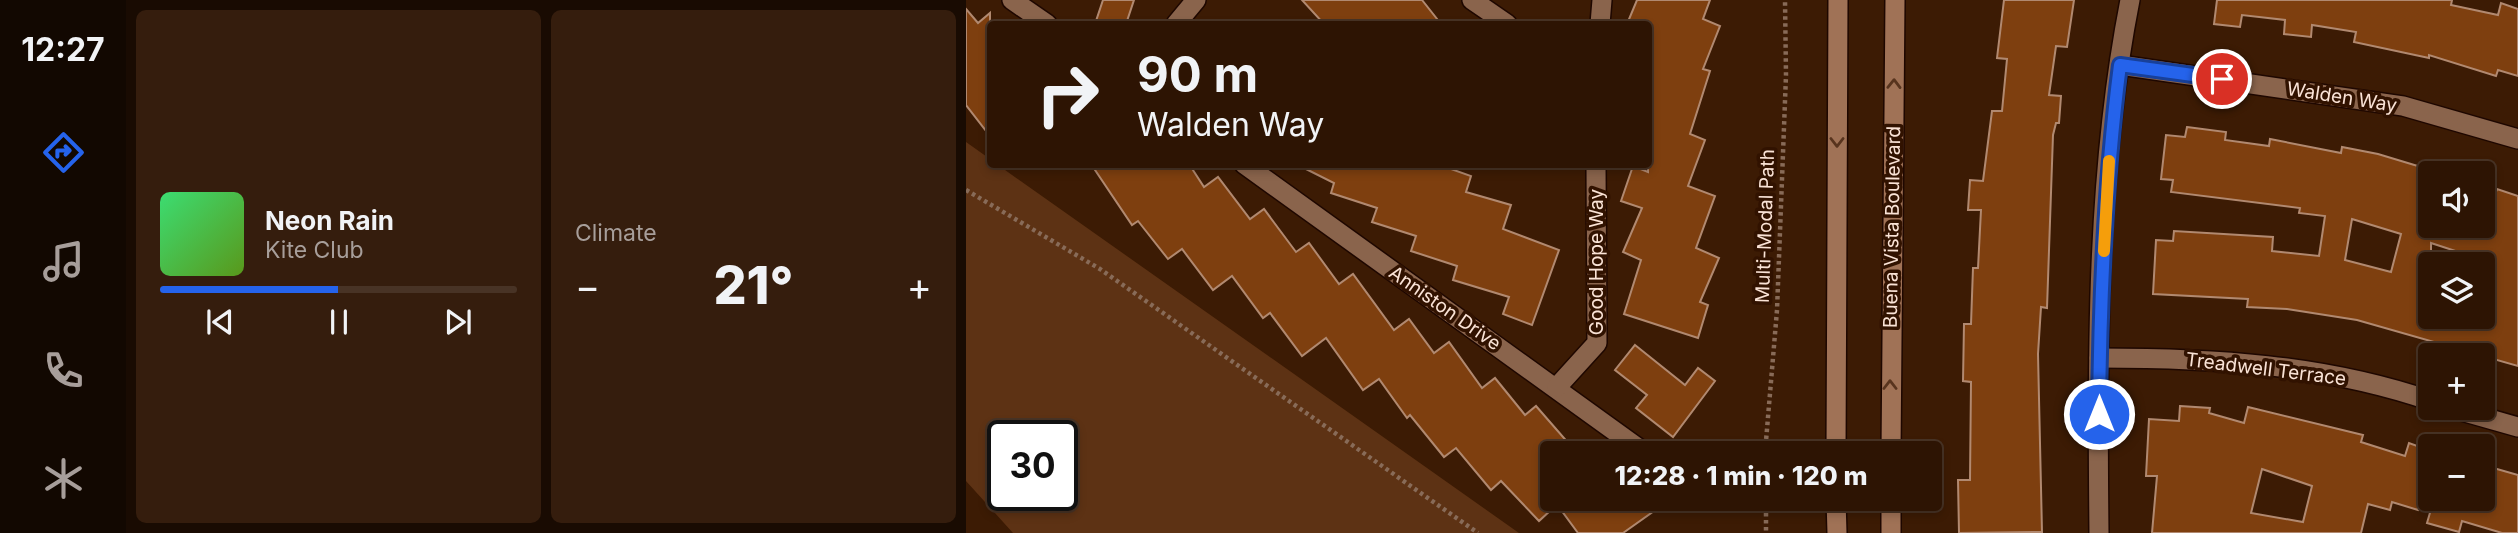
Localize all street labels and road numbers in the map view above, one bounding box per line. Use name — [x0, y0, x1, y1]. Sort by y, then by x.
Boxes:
street label: Walden Way — [2285, 77, 2399, 117]
street label: Buena Vista Boulevard — [1879, 126, 1905, 328]
street label: Multi-Modal Path — [1751, 149, 1779, 303]
street label: Good Hope Way — [1585, 189, 1608, 335]
street label: Anniston Drive — [1385, 261, 1505, 355]
street label: Treadwell Terrace — [2184, 348, 2348, 390]

